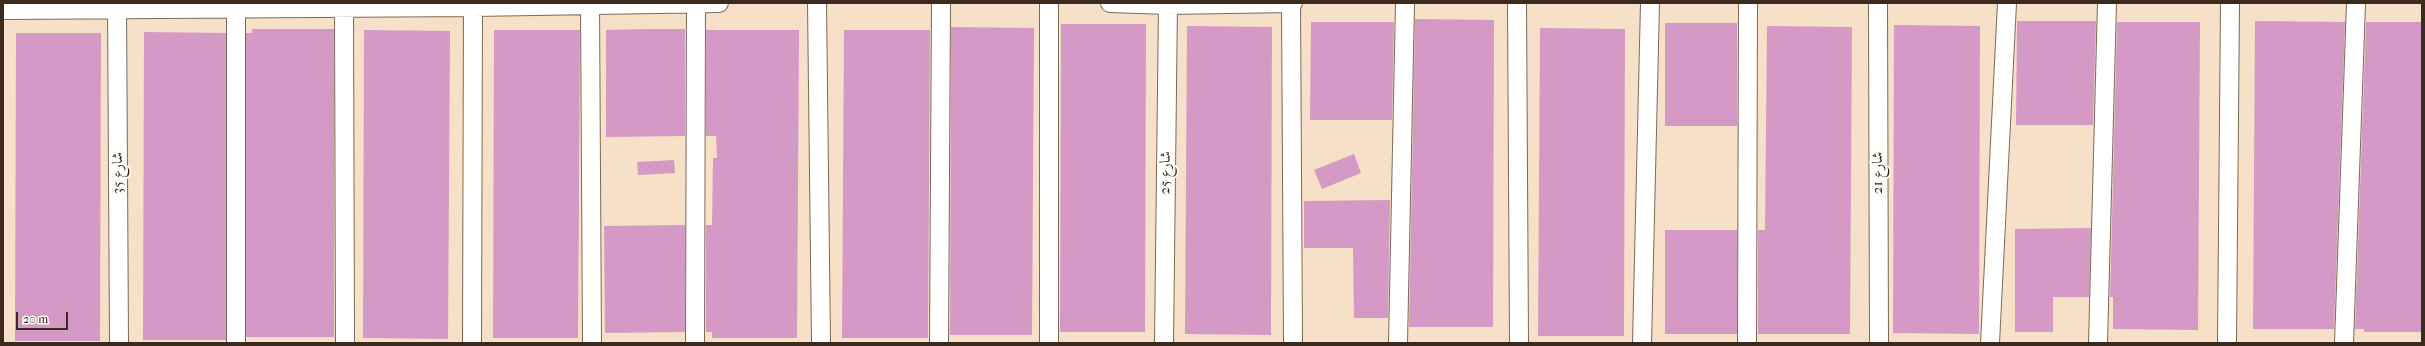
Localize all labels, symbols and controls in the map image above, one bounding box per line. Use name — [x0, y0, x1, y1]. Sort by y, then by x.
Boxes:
street label: شارع 25 — [1157, 151, 1175, 195]
street label: شارع 35 — [109, 152, 127, 194]
street label: شارع 21 — [1869, 152, 1887, 194]
scale bar — [18, 304, 70, 330]
text: 20 m — [23, 312, 48, 326]

